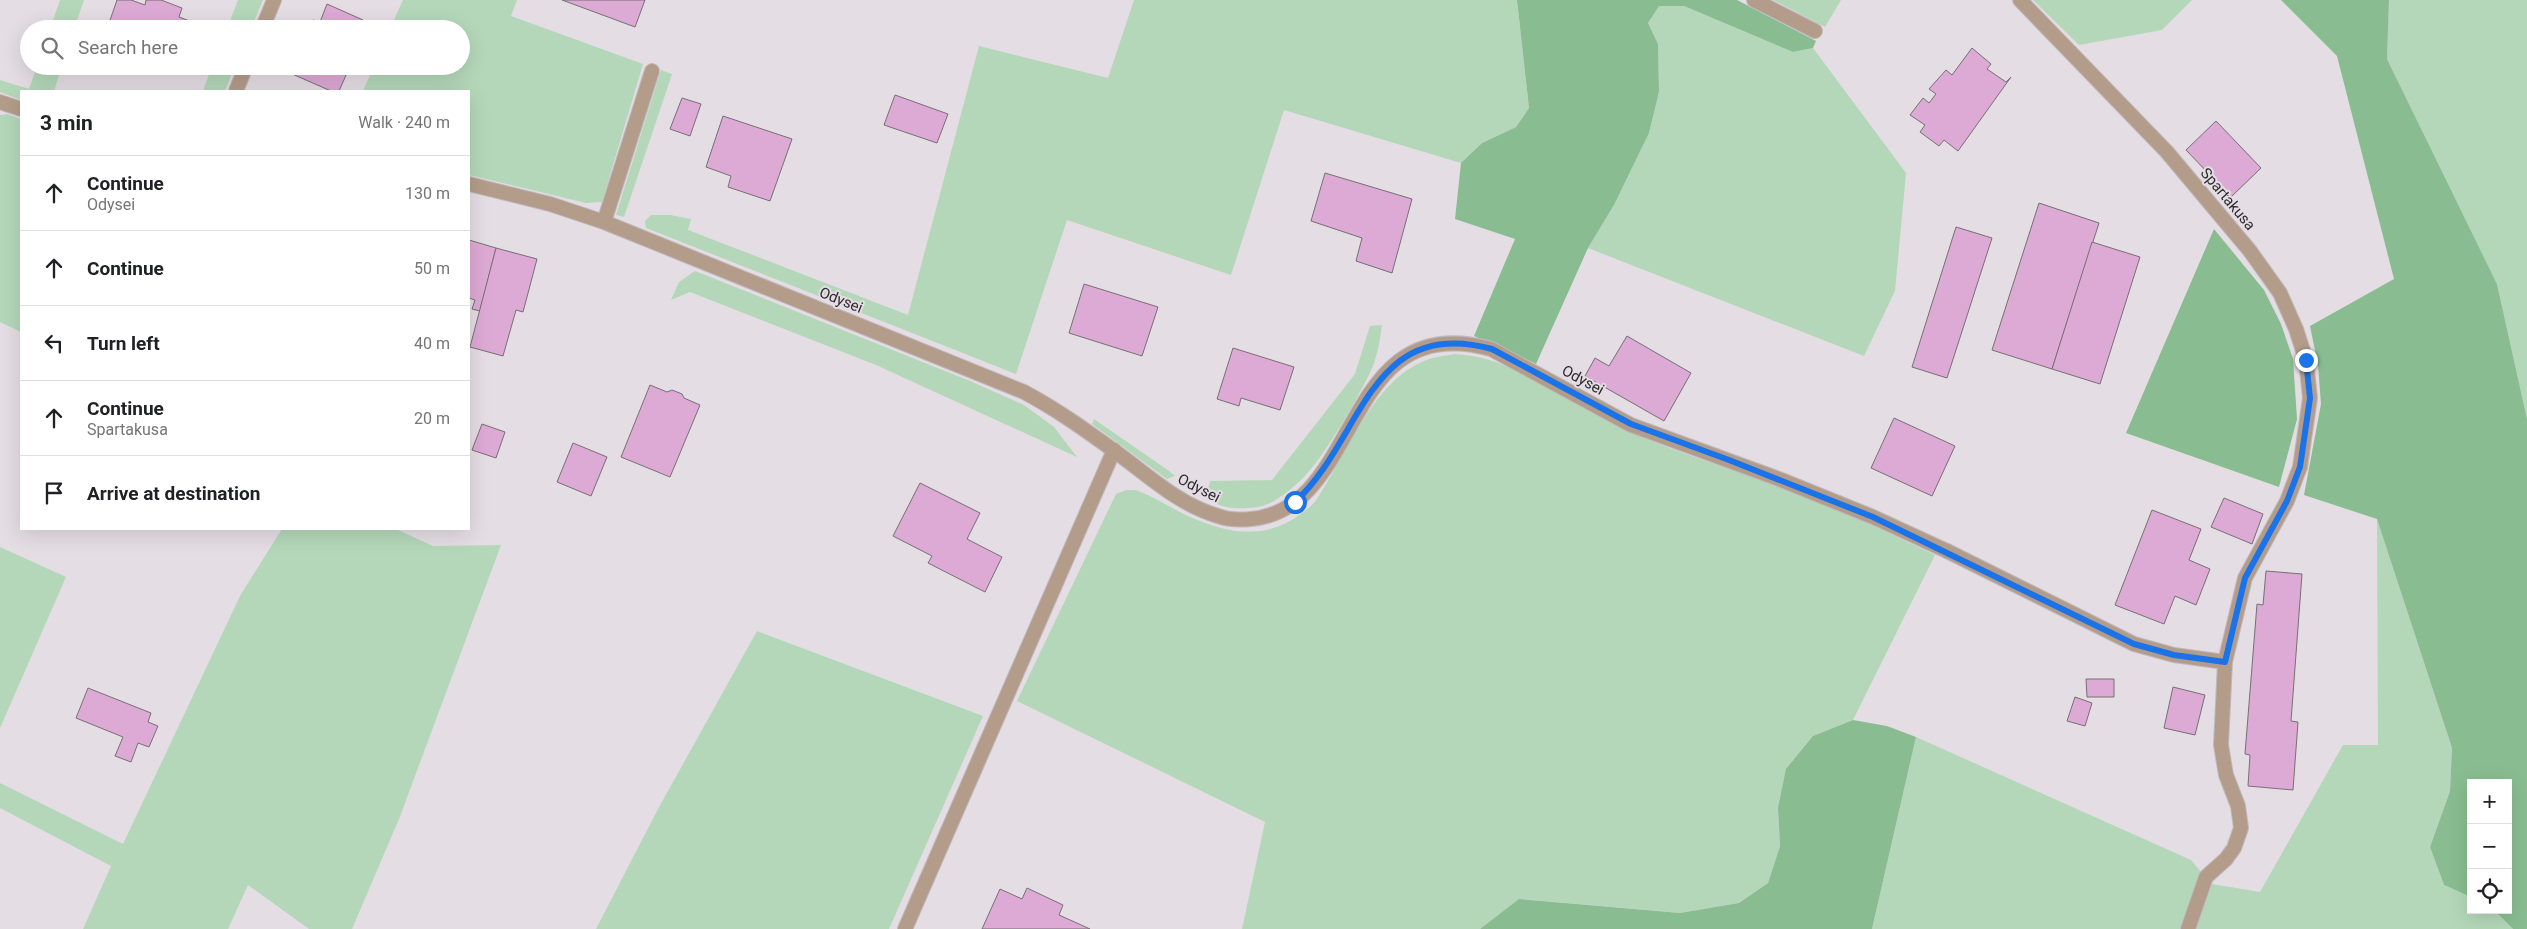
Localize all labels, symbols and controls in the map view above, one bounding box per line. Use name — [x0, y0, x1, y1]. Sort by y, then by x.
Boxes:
search box — [20, 20, 470, 75]
icon: search — [38, 34, 66, 62]
text: Search here — [78, 36, 178, 59]
text: 3 min — [40, 111, 93, 135]
text: Walk · 240 m — [358, 113, 450, 132]
street label: Spartakusa — [2197, 164, 2259, 234]
text: Continue — [87, 172, 164, 195]
icon: ahead — [40, 179, 68, 207]
text: 130 m — [405, 184, 450, 203]
text: Odysei — [87, 195, 135, 214]
icon: ahead — [40, 254, 68, 282]
text: Continue — [87, 257, 164, 280]
text: 50 m — [414, 259, 450, 278]
street label: Odysei — [817, 283, 865, 317]
icon: left — [40, 329, 68, 357]
text: Turn left — [87, 332, 160, 355]
text: 40 m — [414, 334, 450, 353]
route end — [2295, 349, 2318, 372]
street label: Odysei — [1559, 361, 1607, 399]
text: Continue — [87, 397, 164, 420]
icon: ahead — [40, 404, 68, 432]
text: 20 m — [414, 409, 450, 428]
text: Spartakusa — [87, 420, 168, 439]
street label: Odysei — [1175, 470, 1223, 506]
icon: arrive — [40, 479, 68, 507]
text: Arrive at destination — [87, 482, 260, 505]
route start — [1284, 491, 1307, 514]
map controls — [2467, 779, 2512, 914]
button: + — [2467, 779, 2512, 824]
button: − — [2467, 824, 2512, 869]
button: locate — [2467, 869, 2512, 914]

